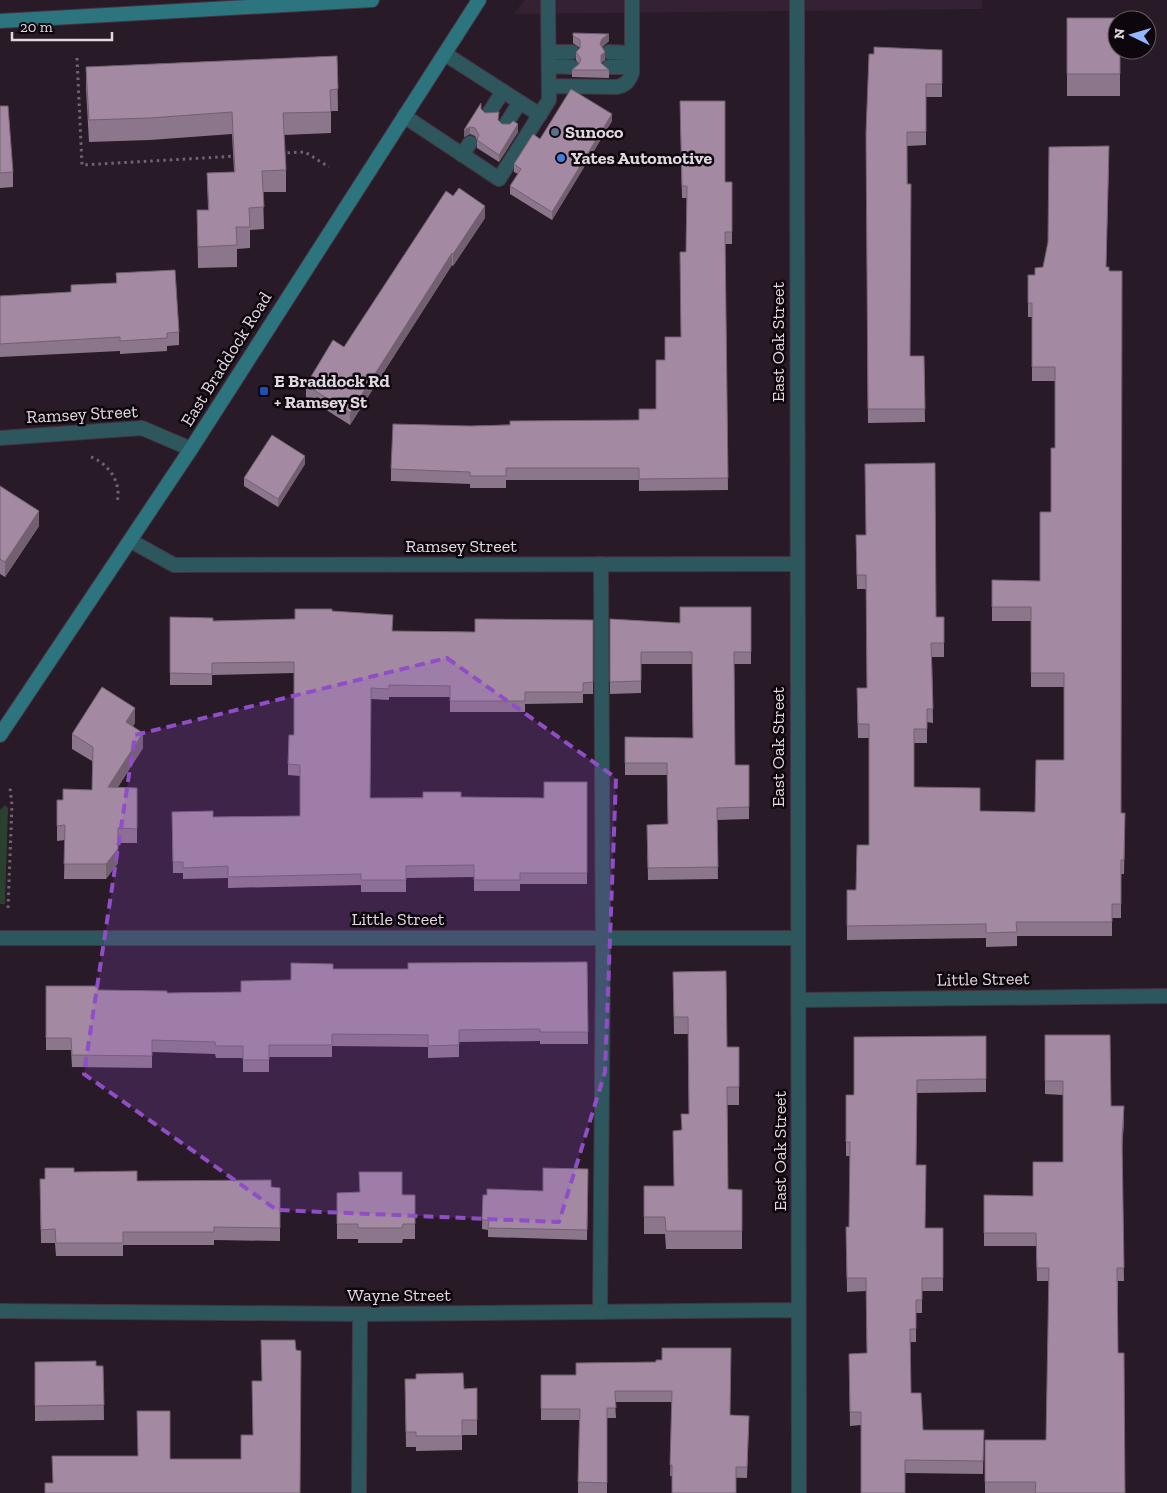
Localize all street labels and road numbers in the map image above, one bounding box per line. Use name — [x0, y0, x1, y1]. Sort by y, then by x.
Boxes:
street label: East Oak Street — [767, 281, 789, 402]
street label: East Braddock Road — [176, 288, 276, 430]
street label: Ramsey Street — [26, 400, 139, 428]
street label: Ramsey Street — [405, 535, 517, 557]
street label: East Oak Street — [767, 686, 789, 807]
street label: Little Street — [352, 908, 445, 930]
street label: Little Street — [936, 967, 1030, 991]
street label: East Oak Street — [769, 1090, 791, 1211]
street label: Wayne Street — [347, 1284, 451, 1306]

